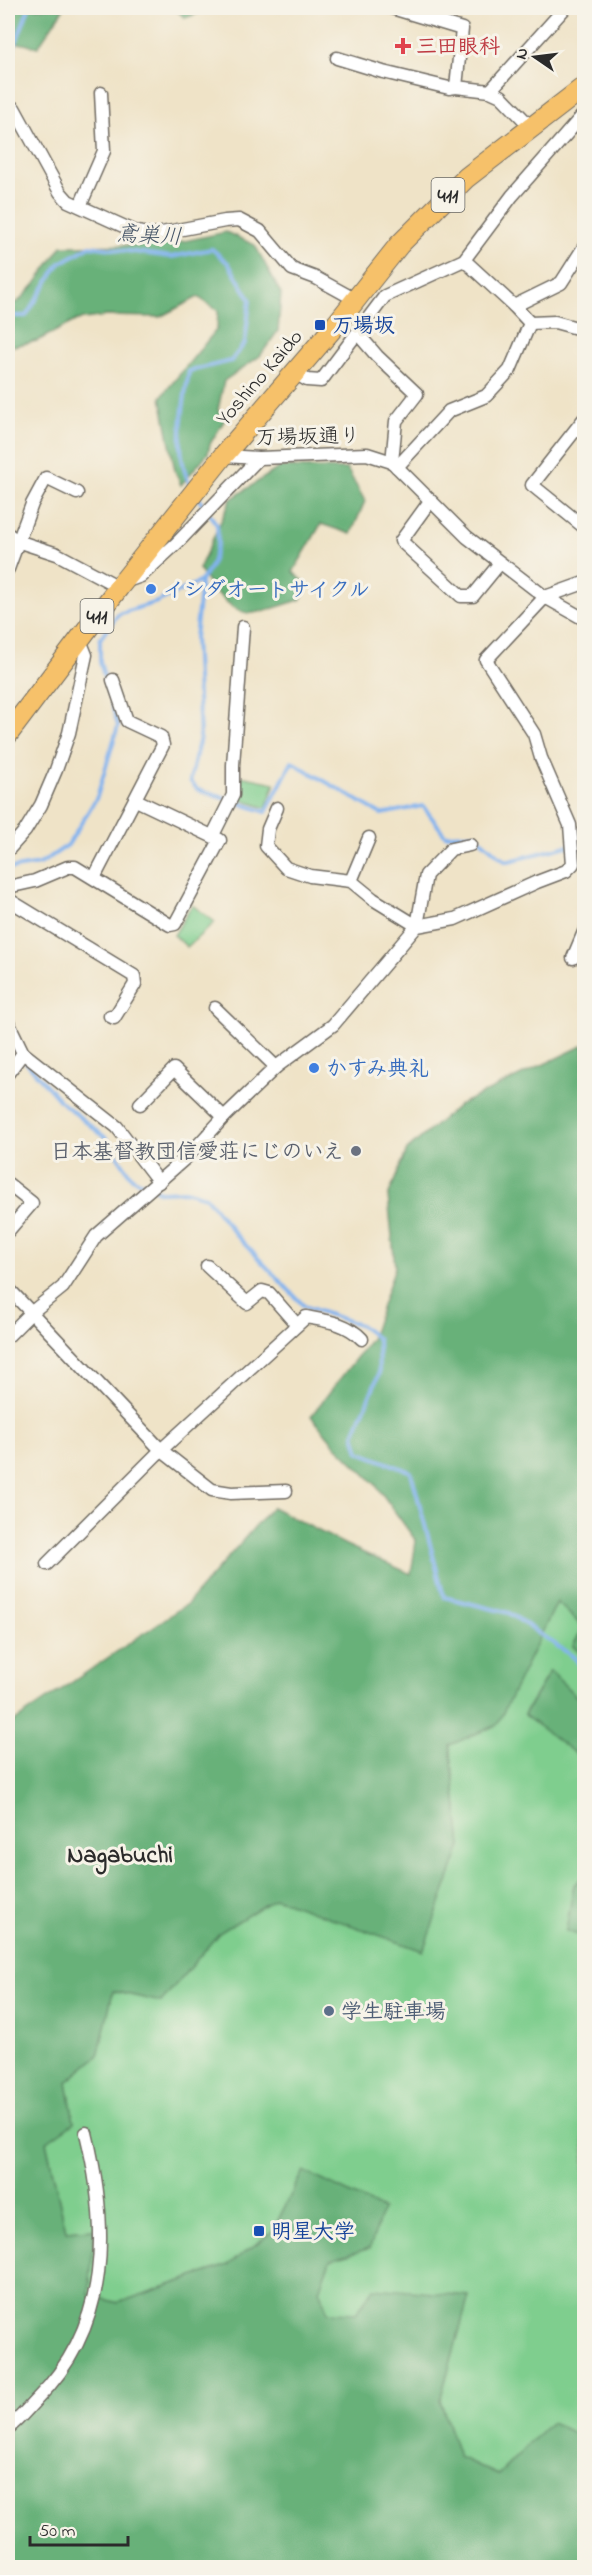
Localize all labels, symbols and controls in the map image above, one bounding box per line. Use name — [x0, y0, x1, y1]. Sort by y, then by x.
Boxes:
north arrow — [505, 27, 565, 87]
place label: 三田眼科 — [416, 33, 500, 63]
marker: 三田眼科 — [394, 37, 412, 55]
text: N — [509, 46, 535, 62]
road number: 411 — [432, 178, 464, 212]
water label: 鳶巣川 — [115, 219, 183, 255]
place label: 万場坂 — [332, 312, 395, 342]
marker: 万場坂 — [313, 318, 327, 332]
street label: Yoshino Kaido — [210, 324, 311, 433]
street label: 万場坂通り — [255, 422, 361, 454]
place label: イシダオートサイクル — [163, 576, 370, 606]
marker: イシダオートサイクル — [144, 582, 158, 596]
road number: 411 — [80, 599, 114, 633]
place label: かすみ典礼 — [326, 1055, 429, 1085]
marker: かすみ典礼 — [307, 1061, 321, 1075]
place label: 日本基督教団信愛荘にじのいえ — [50, 1138, 344, 1168]
marker: 日本基督教団信愛荘にじのいえ — [349, 1144, 363, 1158]
district label: Nagabuchi — [67, 1839, 173, 1875]
place label: 学生駐車場 — [341, 1998, 446, 2028]
marker: 学生駐車場 — [322, 2004, 336, 2018]
place label: 明星大学 — [271, 2218, 355, 2248]
marker: 明星大学 — [252, 2224, 266, 2238]
scale bar — [30, 2509, 128, 2547]
text: 50 m — [39, 2519, 76, 2545]

